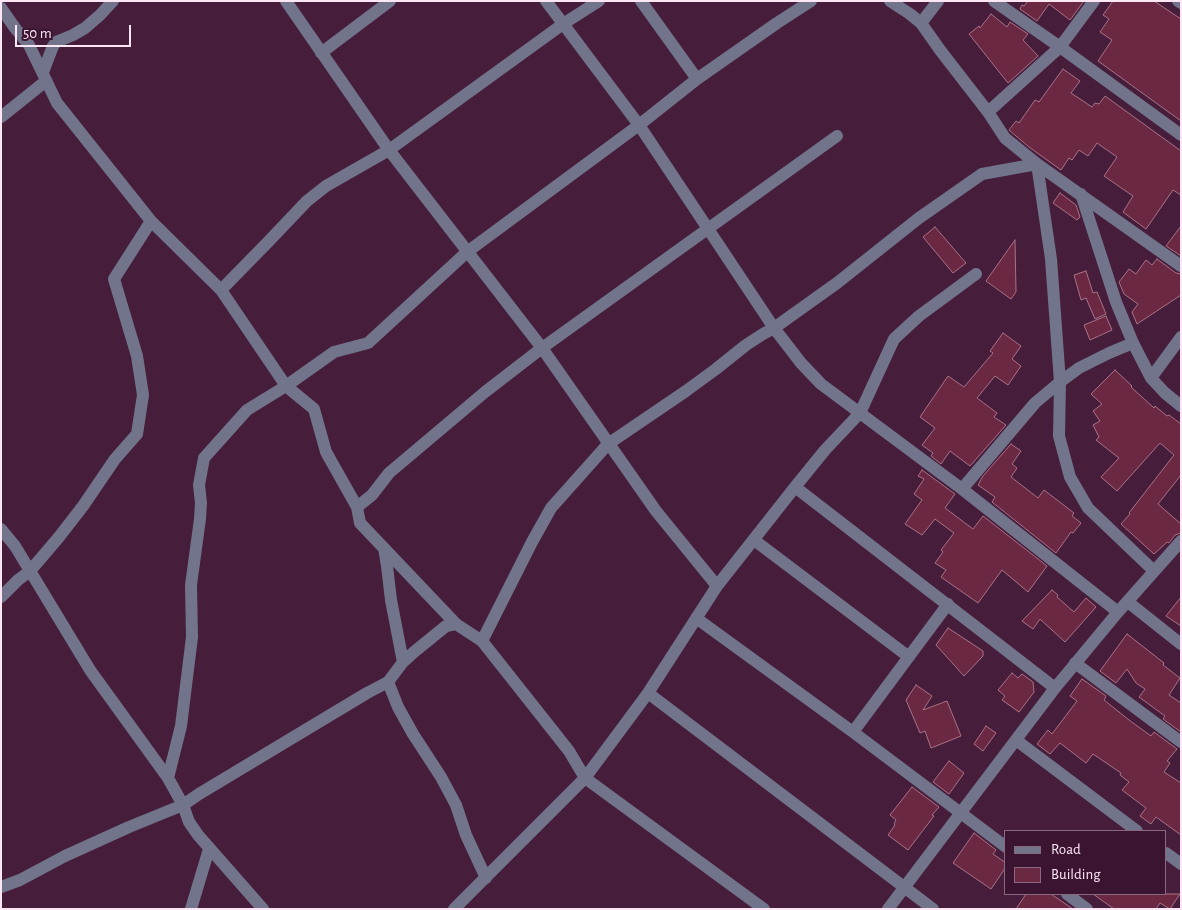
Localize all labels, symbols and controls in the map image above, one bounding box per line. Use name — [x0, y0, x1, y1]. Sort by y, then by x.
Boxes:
scale bar — [18, 15, 134, 47]
text: 50 m — [23, 26, 52, 41]
legend — [1004, 830, 1167, 895]
text: Road — [1051, 842, 1081, 857]
text: Building — [1051, 867, 1101, 882]

